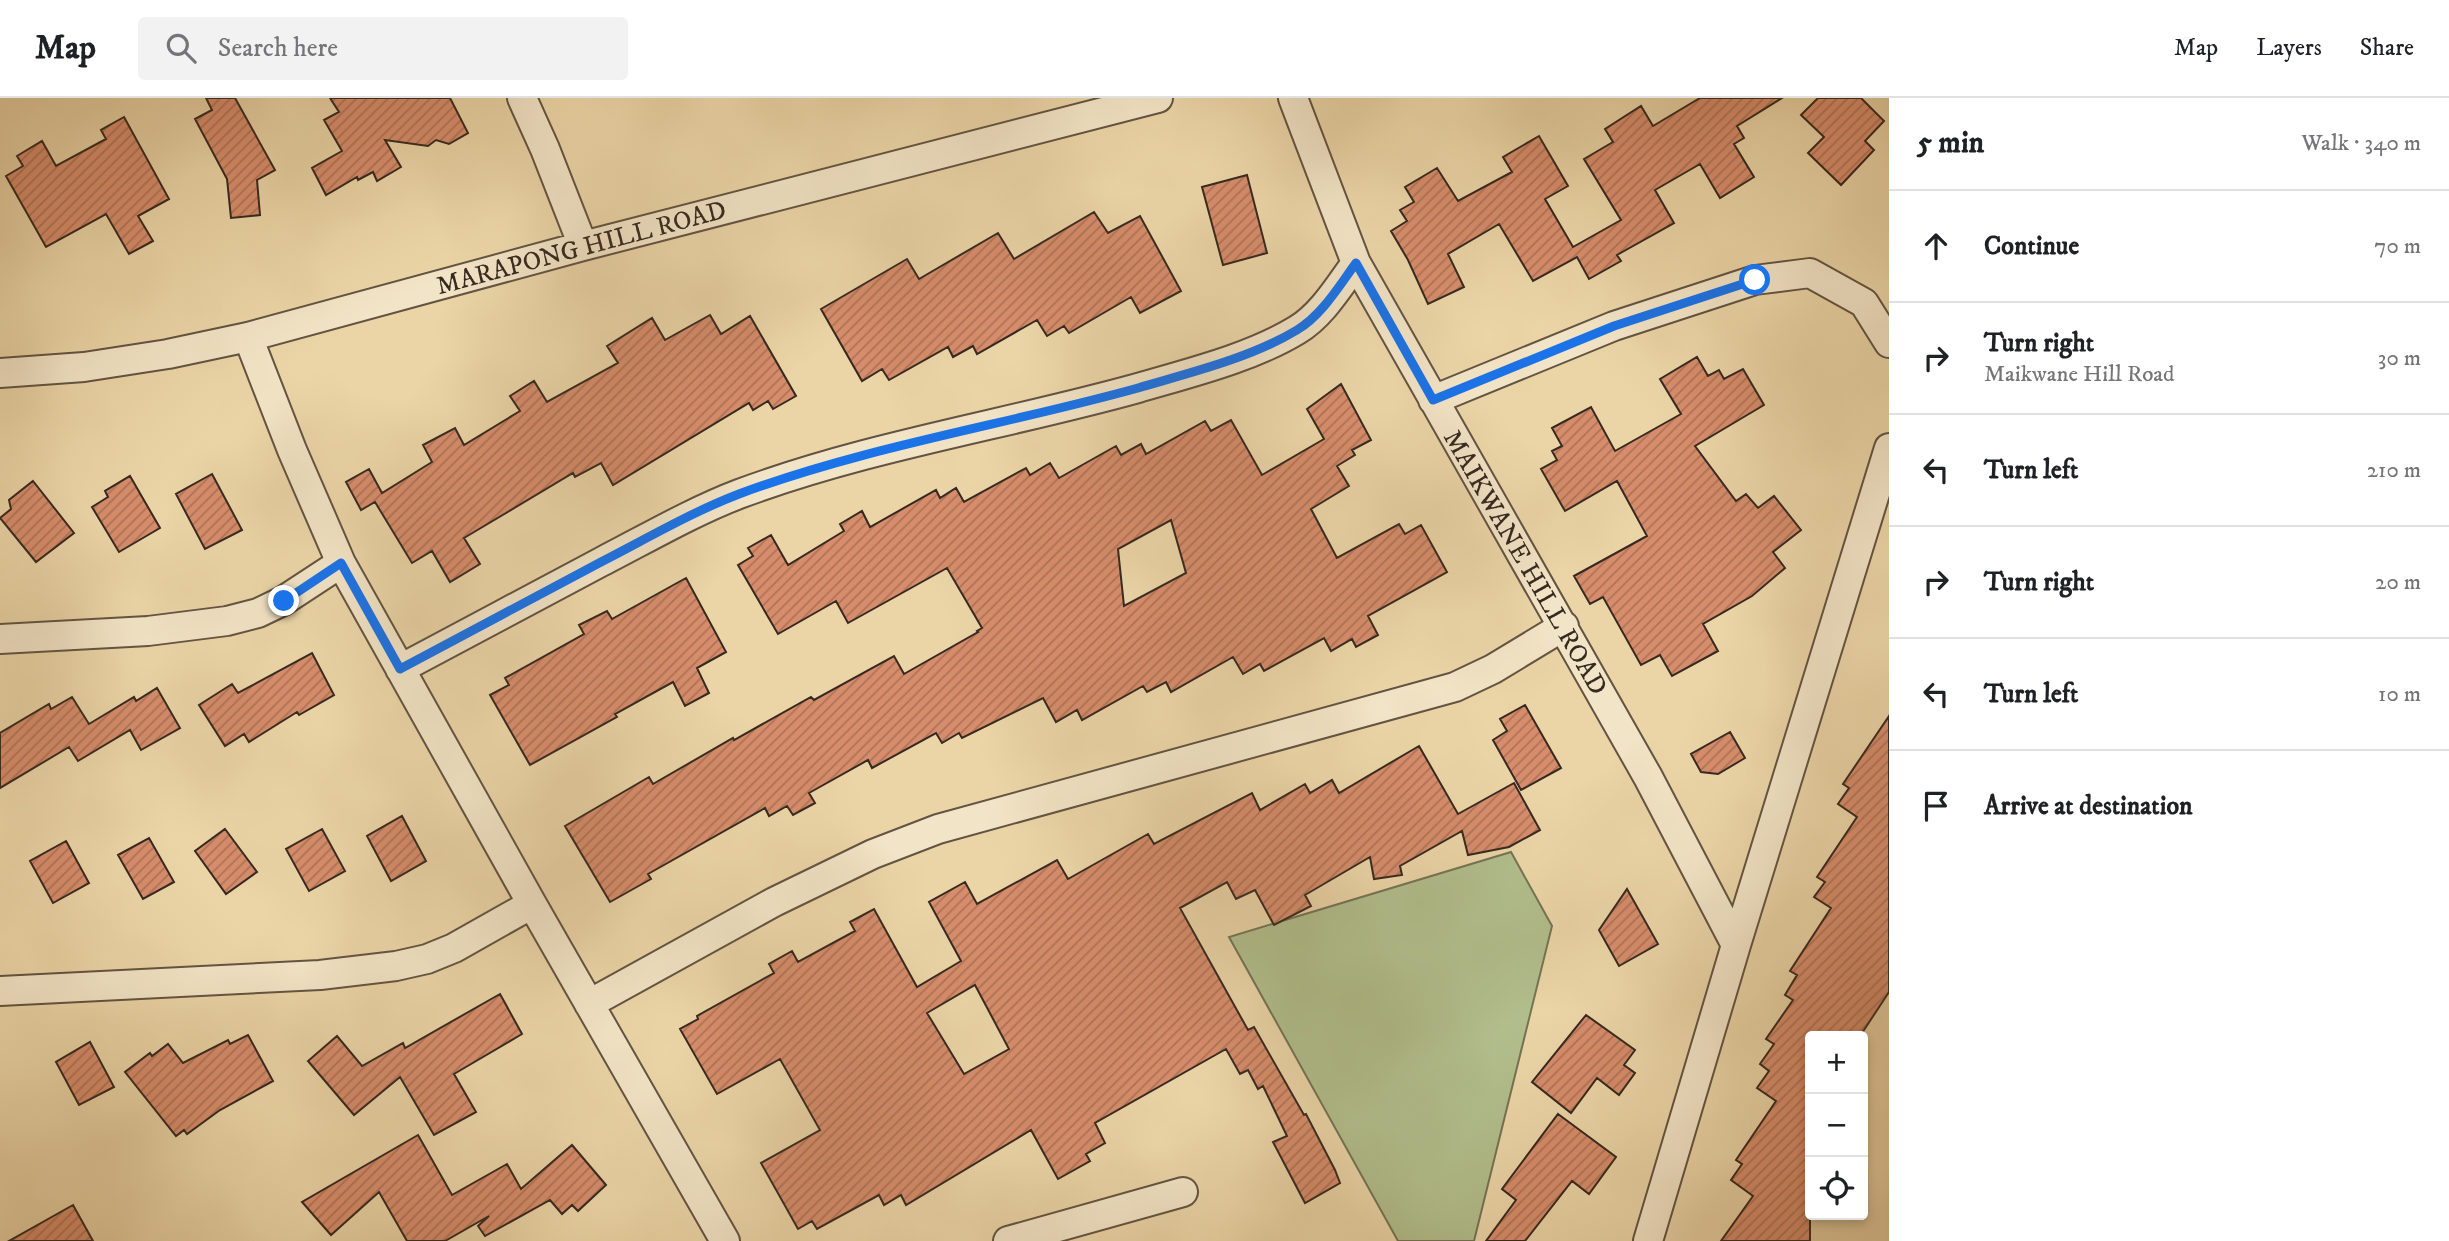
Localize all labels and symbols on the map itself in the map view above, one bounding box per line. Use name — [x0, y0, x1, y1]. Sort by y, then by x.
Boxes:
street label: MARAPONG HILL ROAD — [433, 194, 730, 303]
route start — [1739, 264, 1770, 295]
street label: MAIKWANE HILL ROAD — [1435, 424, 1614, 701]
route end — [268, 585, 299, 616]

